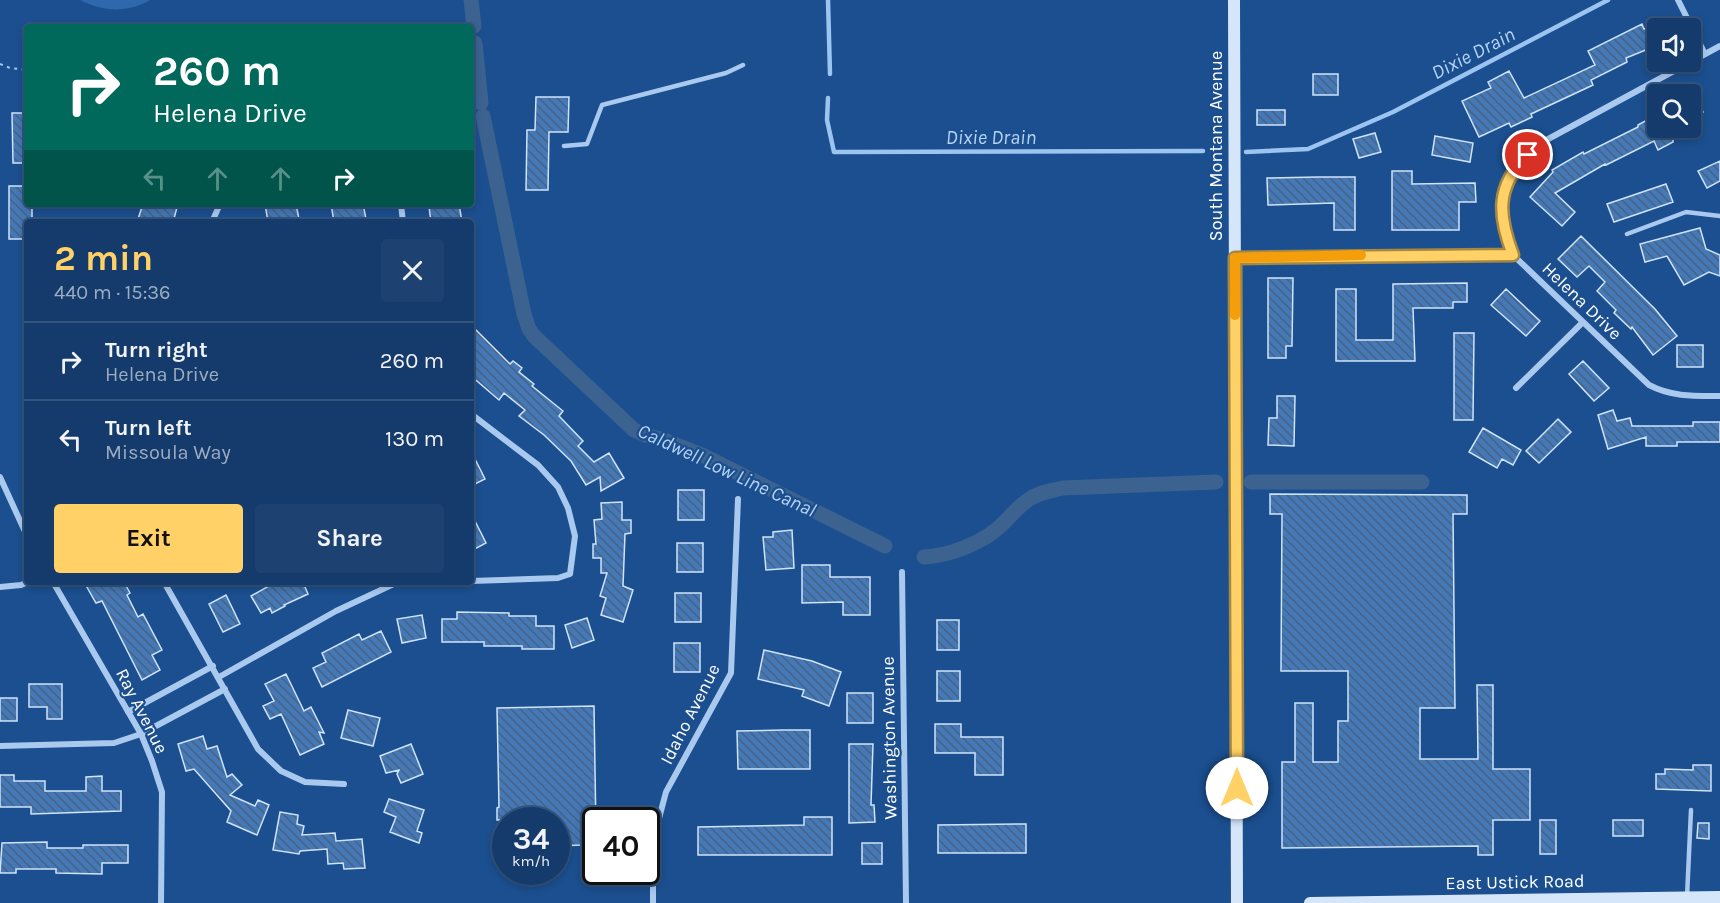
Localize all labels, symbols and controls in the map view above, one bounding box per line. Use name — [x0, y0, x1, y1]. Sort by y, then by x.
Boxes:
map controls — [1647, 18, 1701, 138]
button: sound — [1647, 18, 1701, 72]
water label: Dixie Drain — [1428, 23, 1519, 84]
text: 260 m — [153, 46, 281, 96]
icon: right — [54, 48, 132, 126]
street label: South Montana Avenue — [1205, 51, 1227, 241]
button: search — [1647, 84, 1701, 138]
text: Helena Drive — [153, 97, 307, 129]
water label: Dixie Drain — [946, 126, 1036, 149]
pin — [1502, 129, 1553, 180]
icon: arrive — [1511, 138, 1544, 171]
icon: left — [138, 162, 171, 195]
icon: ahead — [201, 162, 234, 195]
icon: ahead — [264, 162, 297, 195]
icon: right — [327, 162, 360, 195]
text: 2 min — [54, 237, 153, 279]
button: close — [381, 239, 444, 302]
street label: Helena Drive — [1537, 257, 1627, 345]
text: 440 m · 15:36 — [54, 281, 171, 304]
text: Turn right — [105, 337, 208, 363]
icon: right — [54, 345, 87, 378]
text: 260 m — [380, 348, 444, 374]
text: Helena Drive — [105, 363, 219, 386]
text: Turn left — [105, 415, 192, 441]
water label: Caldwell Low Line Canal — [634, 419, 820, 522]
icon: left — [54, 423, 87, 456]
text: 130 m — [385, 426, 444, 452]
text: Missoula Way — [105, 441, 231, 464]
button: Exit — [54, 504, 243, 573]
button: Share — [255, 504, 444, 573]
street label: Washington Avenue — [877, 656, 901, 820]
street label: Idaho Avenue — [655, 660, 725, 768]
street label: Ray Avenue — [111, 665, 173, 757]
position arrow — [1205, 756, 1269, 820]
speed limit sign: 40 — [582, 807, 660, 885]
text: 34 — [513, 821, 549, 857]
text: km/h — [512, 852, 550, 870]
street label: East Ustick Road — [1445, 870, 1585, 894]

